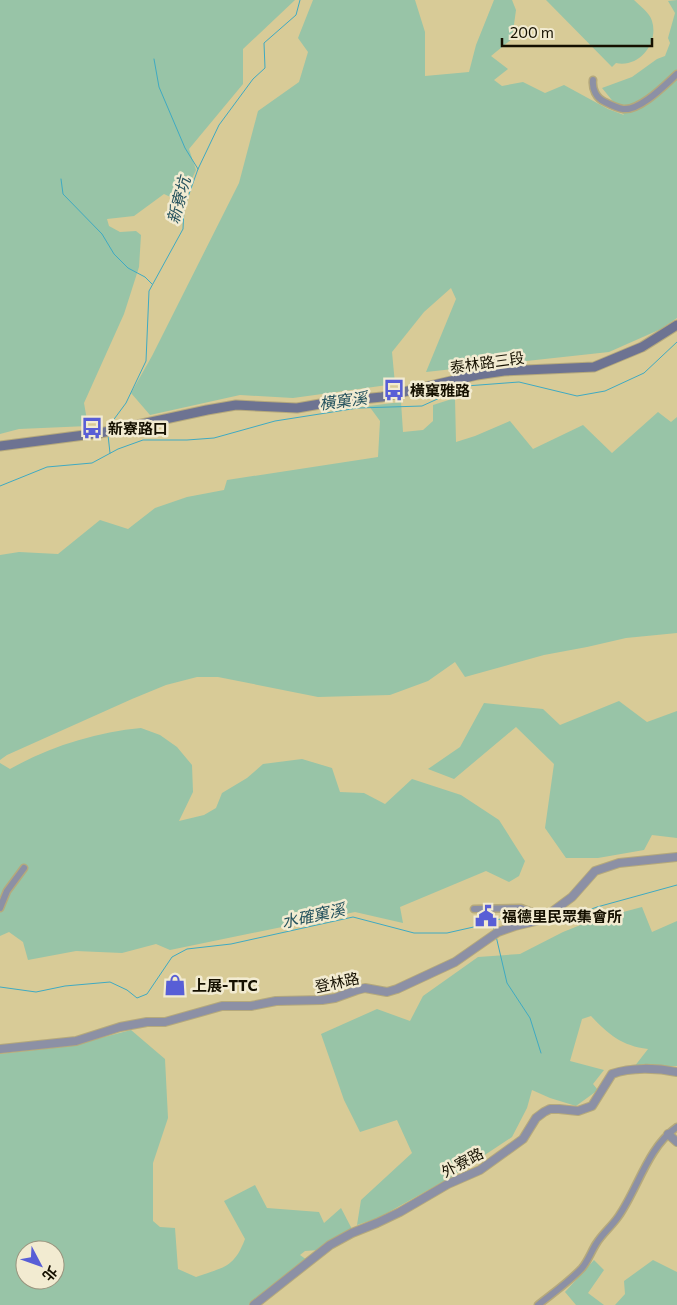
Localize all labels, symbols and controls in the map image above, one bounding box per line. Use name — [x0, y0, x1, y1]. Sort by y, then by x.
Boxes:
scale bar — [502, 15, 652, 47]
text: 200 m — [510, 23, 554, 41]
water label: 新寮坑 — [163, 172, 194, 226]
street label: 泰林路三段 — [449, 348, 525, 376]
bus stop icon: 橫窠雅路 — [381, 377, 407, 403]
place label: 橫窠雅路 — [410, 381, 470, 399]
water label: 橫窠溪 — [318, 387, 370, 412]
bus stop icon: 新寮路口 — [79, 415, 105, 441]
place label: 新寮路口 — [108, 419, 168, 437]
water label: 水確窠溪 — [280, 899, 348, 931]
public building icon: 福德里民眾集會所 — [473, 903, 499, 929]
place label: 福德里民眾集會所 — [502, 907, 622, 925]
street label: 登林路 — [313, 969, 361, 995]
shop icon: 上展-TTC — [162, 972, 188, 998]
place label: 上展-TTC — [192, 976, 258, 994]
street label: 外寮路 — [438, 1143, 486, 1181]
north arrow — [15, 1240, 65, 1290]
text: 北 — [39, 1263, 61, 1285]

